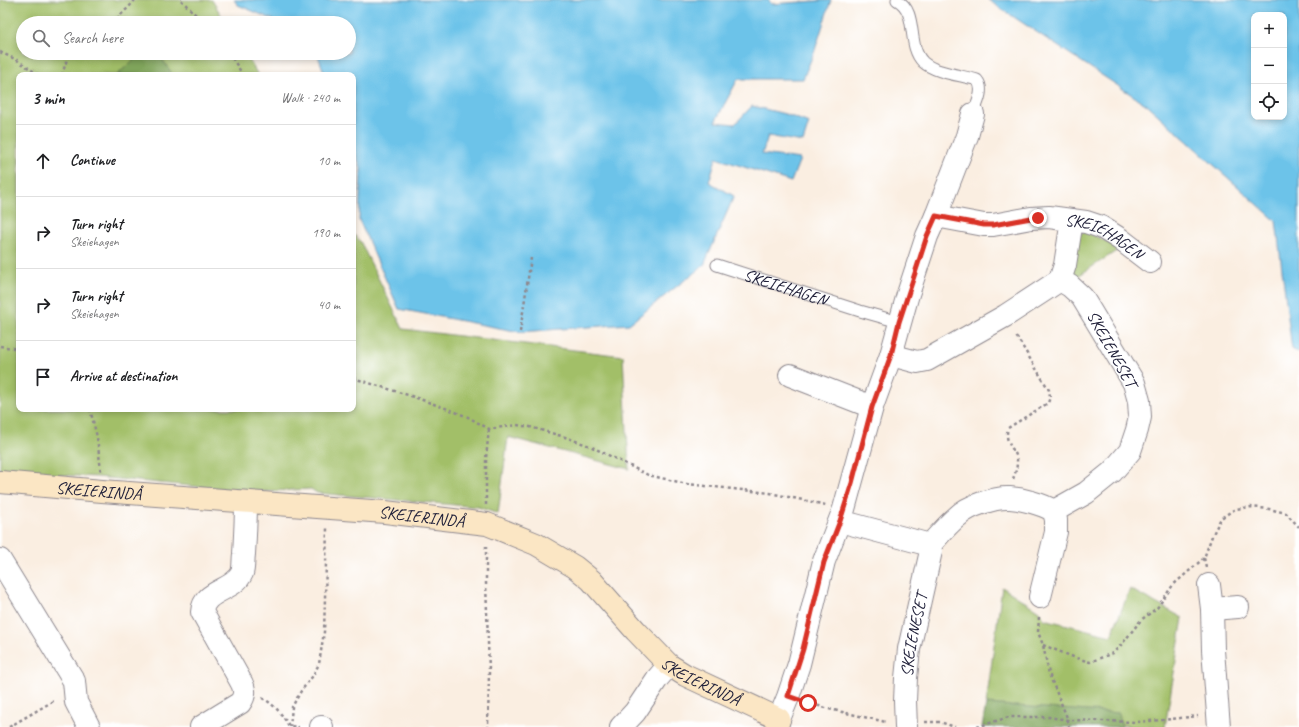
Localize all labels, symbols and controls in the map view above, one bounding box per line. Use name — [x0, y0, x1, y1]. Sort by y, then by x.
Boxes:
map controls — [1251, 12, 1287, 120]
button: + — [1251, 12, 1287, 48]
search box — [16, 16, 356, 60]
icon: search — [30, 27, 52, 49]
text: Search here — [62, 29, 123, 48]
button: − — [1251, 48, 1287, 84]
button: locate — [1251, 84, 1287, 120]
text: 3 min — [32, 88, 65, 109]
text: Walk · 240 m — [281, 90, 340, 106]
icon: ahead — [32, 150, 54, 172]
text: Continue — [70, 151, 115, 170]
text: 10 m — [318, 153, 340, 169]
route end — [1029, 209, 1047, 227]
street label: SKEIEHAGEN — [1064, 209, 1150, 265]
text: Turn right — [70, 215, 123, 234]
icon: right — [32, 222, 54, 244]
text: 190 m — [312, 225, 340, 241]
text: Skeiehagen — [70, 234, 118, 250]
street label: SKEIEHAGEN — [741, 264, 832, 311]
text: Turn right — [70, 287, 123, 306]
icon: right — [32, 294, 54, 316]
text: 40 m — [318, 297, 340, 313]
text: Skeiehagen — [70, 306, 118, 322]
street label: SKEIENESET — [1082, 307, 1144, 395]
icon: arrive — [32, 366, 54, 388]
text: Arrive at destination — [70, 367, 177, 386]
street label: SKEIERINDÅ — [55, 476, 145, 505]
street label: SKEIERINDÅ — [378, 501, 468, 532]
street label: SKEIENESET — [896, 587, 933, 677]
street label: SKEIERINDÅ — [657, 653, 746, 711]
route start — [799, 694, 817, 712]

